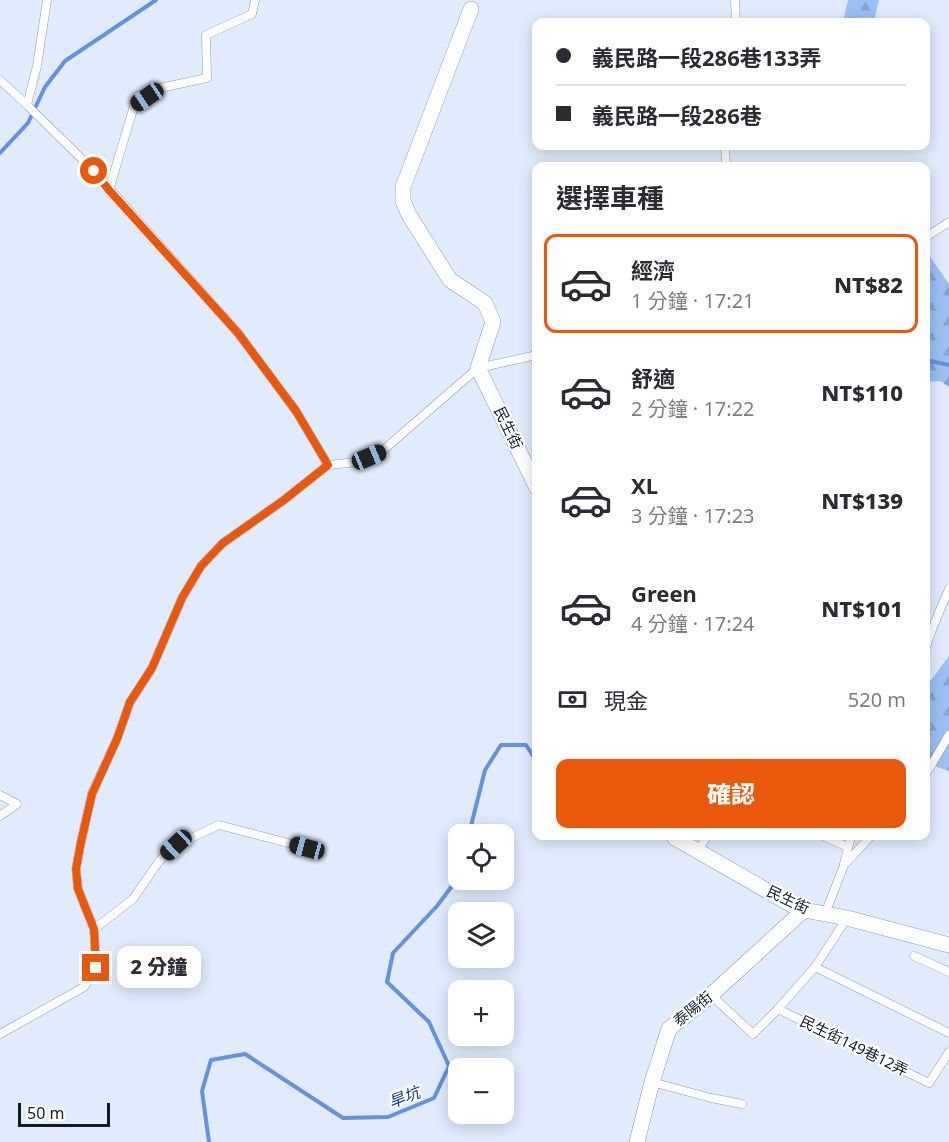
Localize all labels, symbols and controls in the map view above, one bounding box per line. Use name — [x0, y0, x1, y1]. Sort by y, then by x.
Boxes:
text: 義民路一段286巷133弄 — [592, 42, 822, 72]
car — [127, 79, 167, 115]
text: 義民路一段286巷 — [592, 100, 762, 130]
route start — [80, 157, 107, 184]
text: 選擇車種 — [556, 179, 664, 216]
text: 經濟 — [631, 255, 675, 285]
icon: car — [559, 257, 613, 311]
text: NT$82 — [834, 269, 903, 299]
text: 1 分鐘 · 17:21 — [631, 287, 755, 314]
text: 舒適 — [631, 363, 675, 393]
icon: car — [559, 365, 613, 419]
text: NT$110 — [821, 377, 903, 407]
text: 2 分鐘 · 17:22 — [631, 395, 755, 422]
street label: 民生街 — [490, 403, 528, 452]
car — [349, 442, 389, 472]
text: XL — [631, 470, 658, 500]
icon: car — [559, 473, 613, 527]
text: NT$139 — [821, 485, 903, 515]
text: 3 分鐘 · 17:23 — [631, 502, 755, 529]
text: Green — [631, 578, 697, 608]
icon: car — [559, 581, 613, 635]
text: NT$101 — [821, 593, 903, 623]
text: 4 分鐘 · 17:24 — [631, 610, 755, 637]
icon: cash — [556, 683, 589, 716]
text: 現金 — [604, 685, 648, 715]
text: 520 m — [848, 686, 906, 713]
button: 確認 — [556, 759, 906, 828]
map controls — [448, 824, 514, 1124]
button: locate — [448, 824, 514, 890]
car — [157, 826, 195, 864]
car — [287, 835, 327, 861]
street label: 民生街 — [764, 881, 813, 918]
button: layers — [448, 902, 514, 968]
callout: 2 分鐘 — [117, 947, 201, 989]
text: 2 分鐘 — [131, 953, 187, 980]
route end — [82, 954, 109, 981]
button: + — [448, 980, 514, 1046]
street label: 泰陽街 — [669, 986, 716, 1030]
street label: 民生街149巷12弄 — [797, 1010, 912, 1080]
button: − — [448, 1058, 514, 1124]
water label: 旱坑 — [385, 1080, 425, 1113]
scale bar — [18, 1100, 110, 1128]
text: 50 m — [27, 1102, 64, 1124]

